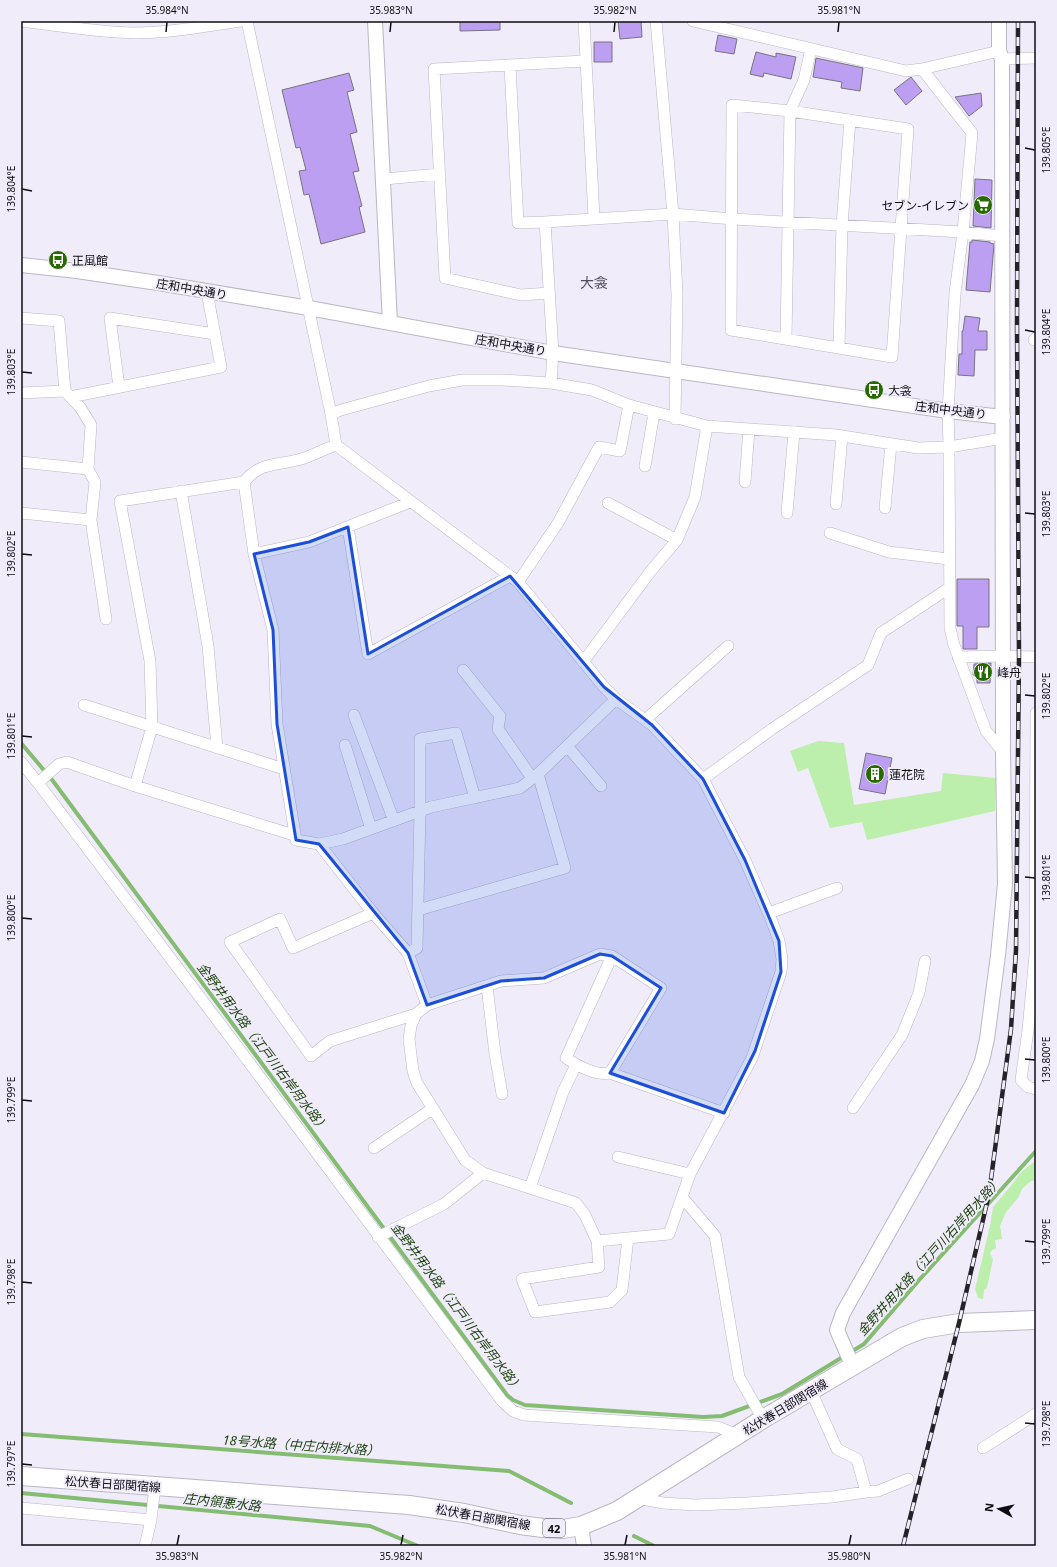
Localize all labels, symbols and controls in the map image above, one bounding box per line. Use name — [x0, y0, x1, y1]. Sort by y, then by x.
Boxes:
text: 35.984°N — [145, 3, 189, 17]
text: 35.983°N — [369, 3, 413, 17]
text: 35.982°N — [593, 3, 637, 17]
text: 35.981°N — [817, 3, 861, 17]
text: 139.805°E — [1039, 127, 1053, 173]
text: 139.804°E — [4, 166, 18, 212]
supermarket icon: セブン-イレブン — [972, 194, 994, 216]
place label: セブン-イレブン — [881, 197, 969, 214]
bus stop icon: 正風館 — [47, 249, 69, 271]
place label: 正風館 — [72, 252, 108, 269]
district label: 大衾 — [580, 273, 608, 292]
street label: 庄和中央通り — [155, 274, 229, 304]
text: 139.804°E — [1039, 309, 1053, 355]
street label: 庄和中央通り — [474, 330, 548, 360]
text: 139.803°E — [4, 349, 18, 395]
bus stop icon: 大衾 — [863, 379, 885, 401]
place label: 大衾 — [888, 382, 912, 399]
street label: 庄和中央通り — [914, 397, 988, 423]
text: 139.803°E — [1039, 491, 1053, 537]
text: 139.802°E — [4, 531, 18, 577]
restaurant icon: 峰舟 — [972, 661, 994, 683]
place label: 峰舟 — [997, 664, 1021, 681]
text: 139.802°E — [1039, 673, 1053, 719]
text: 139.801°E — [4, 713, 18, 759]
building icon: 蓮花院 — [864, 763, 886, 785]
place label: 蓮花院 — [889, 766, 925, 783]
text: 139.801°E — [1039, 855, 1053, 901]
text: 139.800°E — [4, 895, 18, 941]
water label: 金野井用水路（江戸川右岸用水路） — [193, 959, 333, 1135]
text: 139.800°E — [1039, 1037, 1053, 1083]
text: 139.799°E — [4, 1077, 18, 1123]
water label: 金野井用水路（江戸川右岸用水路） — [853, 1173, 1005, 1339]
water label: 金野井用水路（江戸川右岸用水路） — [387, 1219, 527, 1395]
text: 139.799°E — [1039, 1219, 1053, 1265]
text: 139.798°E — [4, 1259, 18, 1305]
street label: 松伏春日部関宿線 — [739, 1375, 831, 1439]
text: 139.798°E — [1039, 1401, 1053, 1447]
water label: 18号水路（中庄内排水路） — [222, 1431, 380, 1459]
text: 139.797°E — [4, 1441, 18, 1487]
street label: 松伏春日部関宿線 — [65, 1472, 161, 1496]
water label: 庄内領悪水路 — [182, 1489, 263, 1515]
north arrow — [979, 1489, 1019, 1529]
street label: 松伏春日部関宿線 — [434, 1500, 532, 1534]
text: N — [981, 1502, 997, 1513]
road number: 42 — [543, 1519, 565, 1537]
text: 35.983°N — [155, 1549, 199, 1563]
text: 35.982°N — [379, 1549, 423, 1563]
text: 35.981°N — [603, 1549, 647, 1563]
text: 35.980°N — [827, 1549, 871, 1563]

